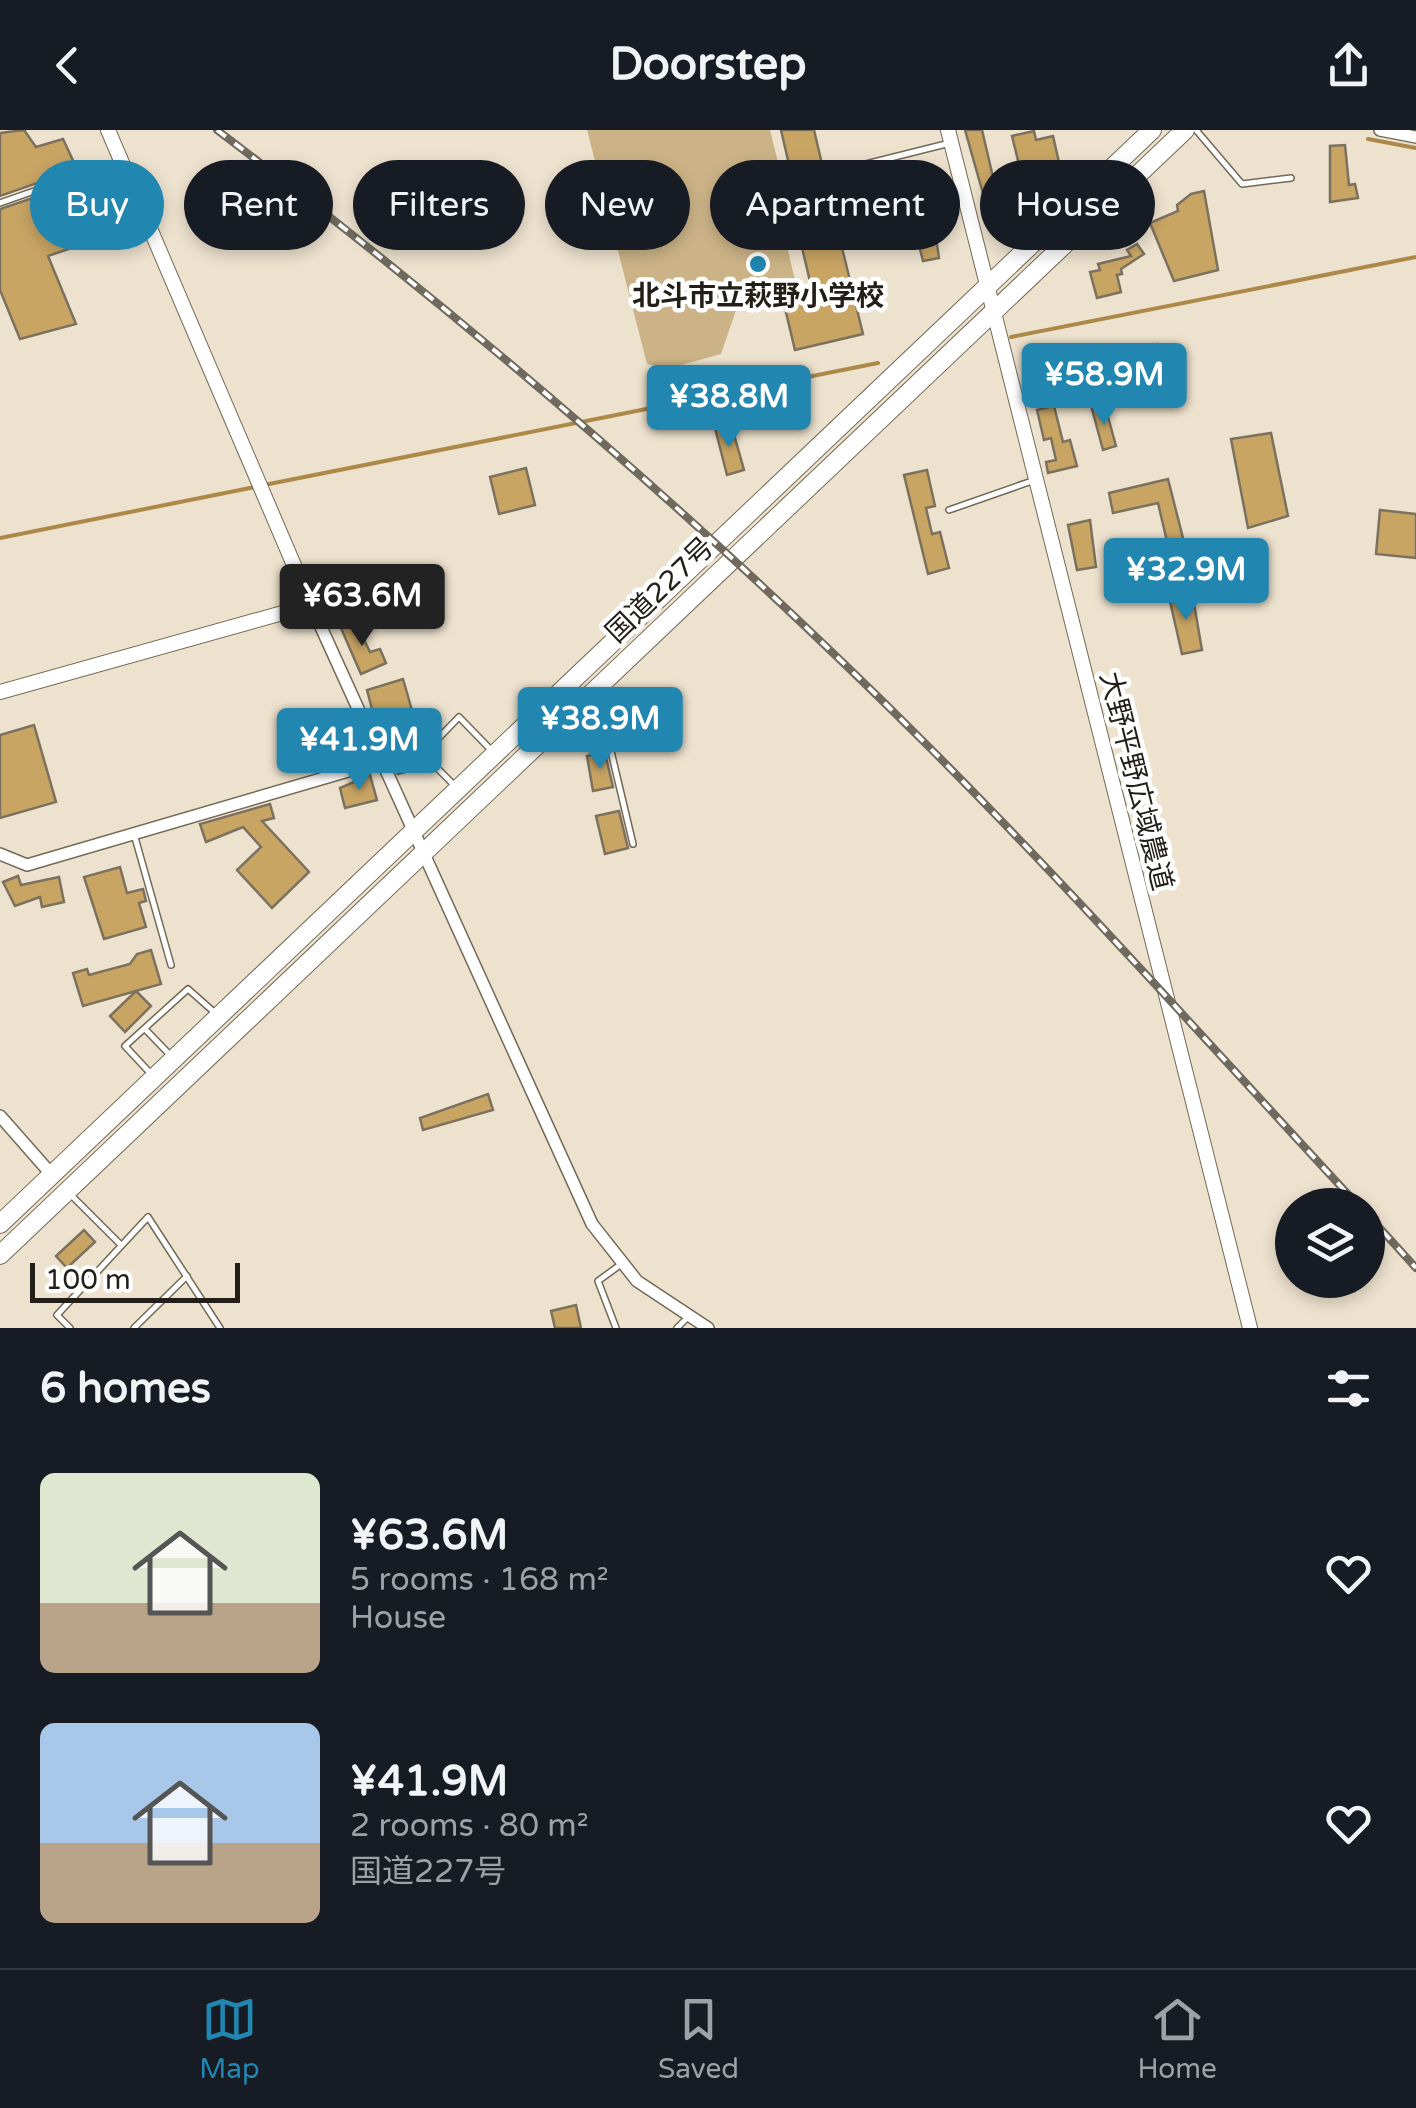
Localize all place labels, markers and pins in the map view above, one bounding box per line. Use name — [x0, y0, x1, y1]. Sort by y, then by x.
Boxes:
marker: 北斗市立萩野小学校 — [747, 253, 769, 275]
place label: 北斗市立萩野小学校 — [632, 279, 884, 313]
pin: ¥58.9M — [1023, 343, 1185, 428]
pin: ¥38.8M — [648, 365, 810, 450]
pin: ¥32.9M — [1105, 538, 1267, 623]
pin: ¥63.6M — [281, 564, 443, 649]
pin: ¥38.9M — [519, 687, 681, 772]
pin: ¥41.9M — [278, 708, 440, 793]

